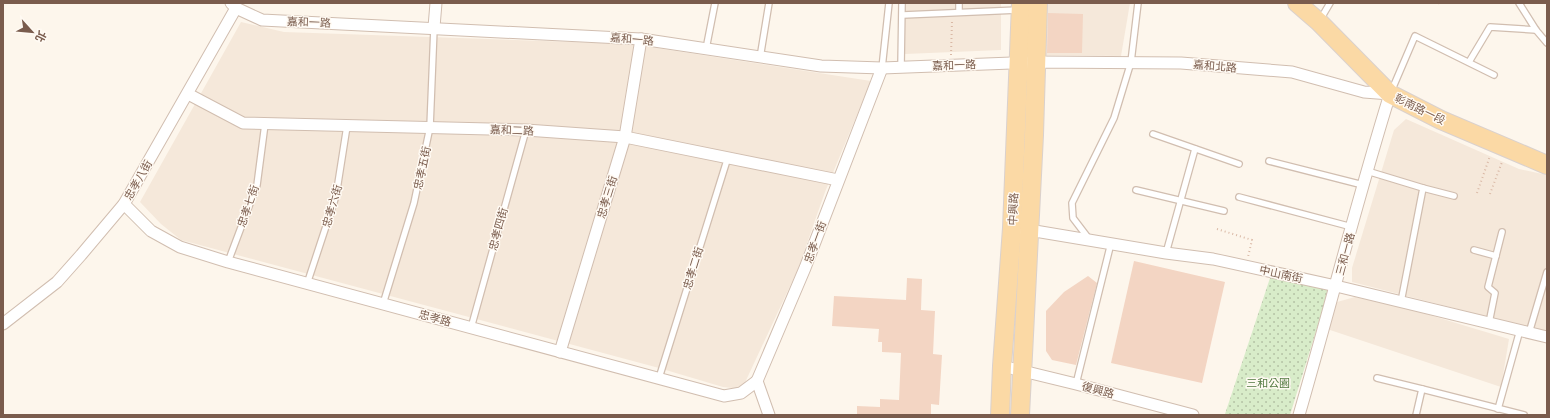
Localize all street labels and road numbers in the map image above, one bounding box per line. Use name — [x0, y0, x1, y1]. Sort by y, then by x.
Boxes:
street label: 嘉和一路 — [287, 15, 331, 30]
street label: 嘉和一路 — [609, 31, 654, 48]
street label: 嘉和一路 — [932, 58, 976, 73]
street label: 嘉和北路 — [1192, 58, 1237, 75]
street label: 彰南路一段 — [1392, 92, 1447, 127]
street label: 嘉和二路 — [490, 123, 534, 138]
street label: 忠孝五街 — [412, 145, 433, 191]
street label: 忠孝八街 — [122, 158, 155, 203]
street label: 忠孝三街 — [595, 174, 620, 220]
street label: 忠孝七街 — [235, 183, 262, 229]
street label: 忠孝六街 — [320, 183, 345, 229]
street label: 中興路 — [1006, 192, 1021, 226]
street label: 忠孝四街 — [487, 206, 510, 252]
street label: 忠孝一街 — [802, 219, 829, 265]
street label: 三和一路 — [1334, 231, 1357, 277]
street label: 忠孝二街 — [681, 245, 706, 291]
street label: 中山南街 — [1258, 264, 1304, 285]
street label: 忠孝路 — [417, 308, 452, 329]
street label: 復興路 — [1080, 380, 1115, 401]

